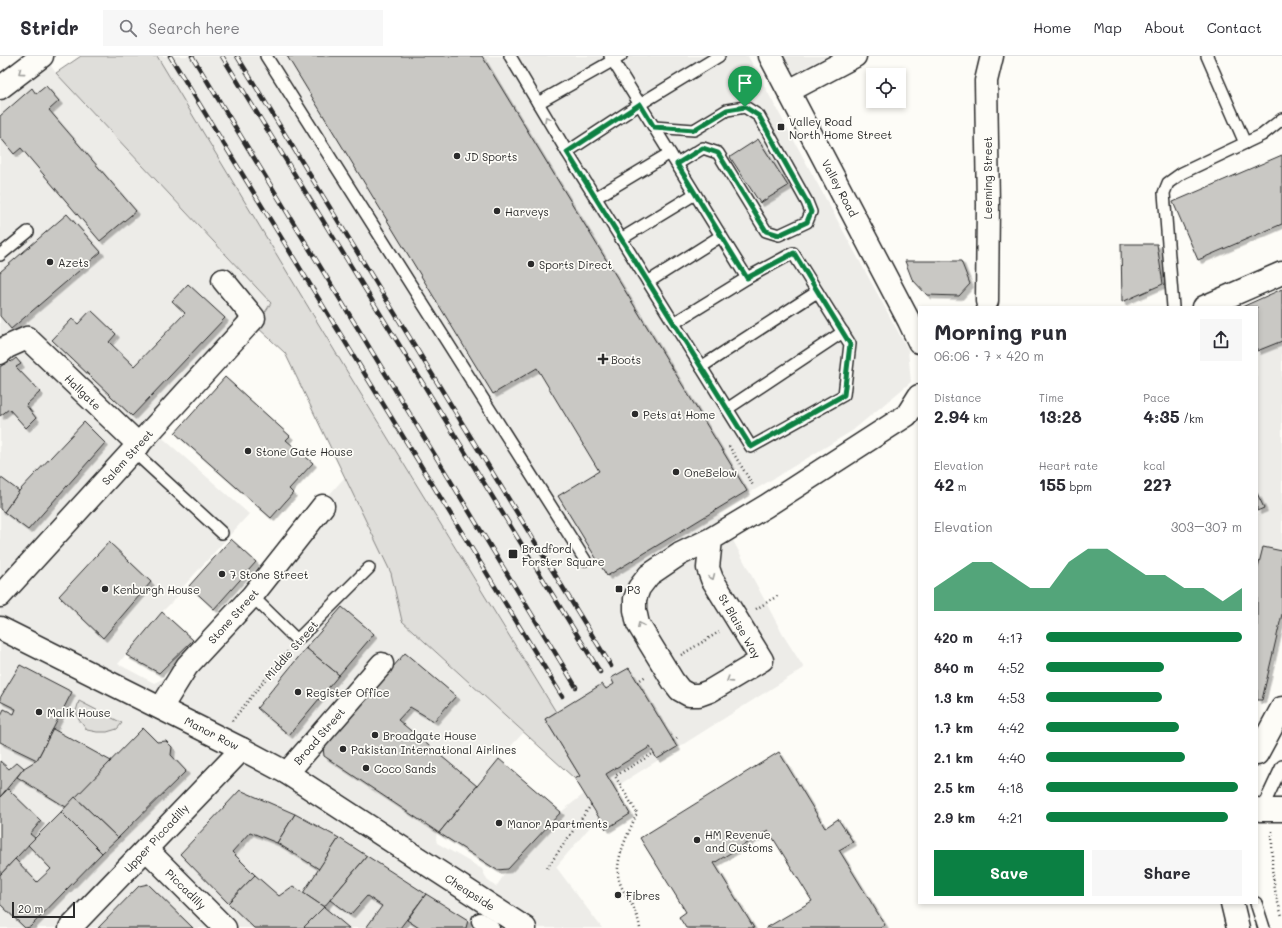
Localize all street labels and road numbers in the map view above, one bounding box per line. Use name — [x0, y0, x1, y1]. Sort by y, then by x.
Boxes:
street label: Leeming Street — [980, 137, 995, 219]
street label: Valley Road — [819, 157, 861, 219]
street label: Hallgate — [62, 371, 105, 413]
street label: Salem Street — [98, 426, 156, 488]
street label: Stone Street — [204, 585, 262, 647]
street label: St Blaise Way — [715, 591, 765, 661]
street label: Middle Street — [261, 617, 321, 683]
street label: Broad Street — [290, 704, 348, 768]
street label: Manor Row — [182, 713, 242, 753]
street label: Upper Piccadilly — [120, 800, 192, 875]
street label: Piccadilly — [162, 865, 210, 913]
street label: Cheapside — [442, 870, 498, 914]

